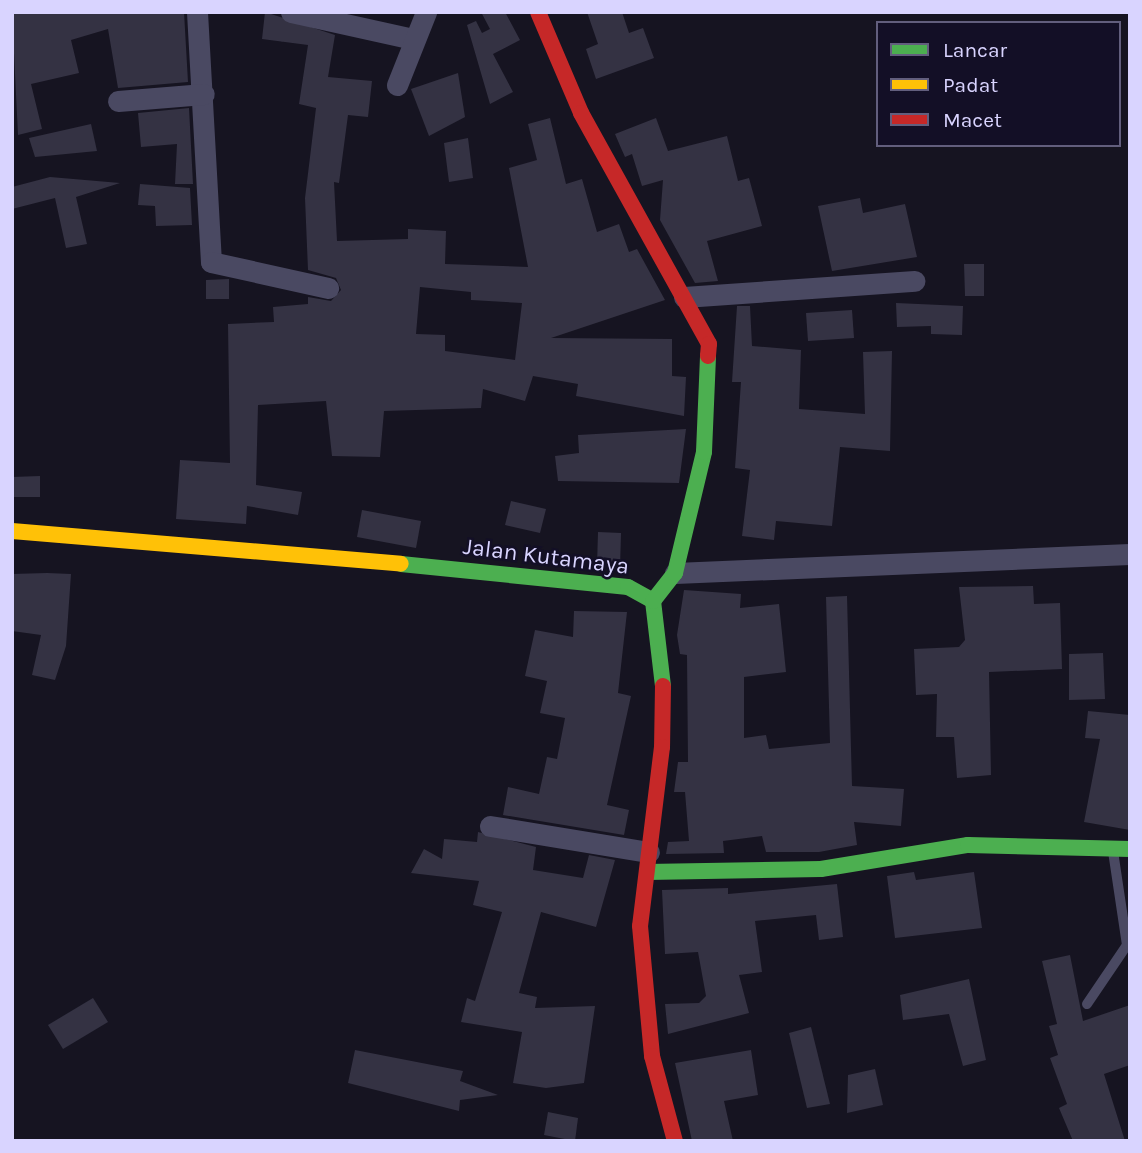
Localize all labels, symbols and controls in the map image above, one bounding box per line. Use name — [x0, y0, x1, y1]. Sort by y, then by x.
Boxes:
legend — [876, 21, 1121, 147]
text: Lancar — [943, 38, 1007, 62]
text: Padat — [943, 73, 998, 97]
text: Macet — [943, 108, 1002, 132]
street label: Jalan Kutamaya — [461, 533, 631, 581]

